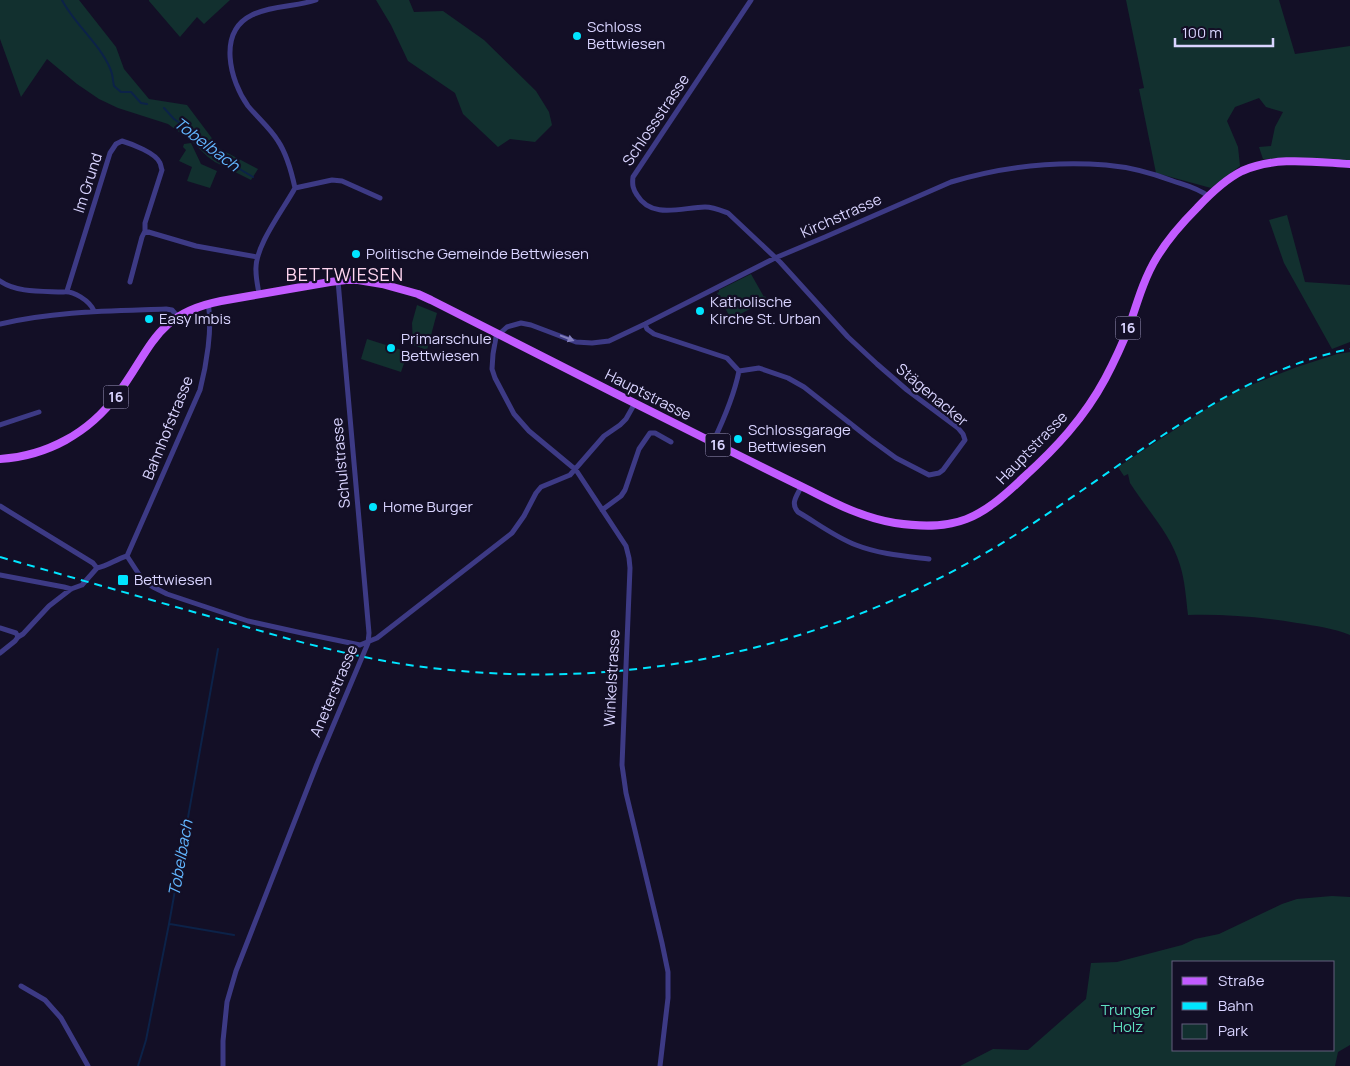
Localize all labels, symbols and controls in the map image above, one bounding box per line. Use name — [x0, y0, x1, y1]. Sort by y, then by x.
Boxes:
scale bar — [1175, 15, 1272, 47]
place label: Schloss Bettwiesen — [587, 16, 665, 54]
text: 100 m — [1182, 22, 1222, 43]
marker: Schloss Bettwiesen — [571, 30, 583, 42]
street label: Schlossstrasse — [617, 70, 694, 170]
water label: Tobelbach — [170, 112, 245, 176]
street label: Im Grund — [68, 150, 107, 216]
street label: Kirchstrasse — [797, 188, 885, 243]
place label: Politische Gemeinde Bettwiesen — [366, 243, 589, 264]
marker: Politische Gemeinde Bettwiesen — [350, 248, 362, 260]
district label: BETTWIESEN — [286, 262, 404, 286]
place label: Katholische Kirche St. Urban — [710, 291, 821, 329]
marker: Katholische Kirche St. Urban — [694, 305, 706, 317]
place label: Easy Imbis — [159, 308, 231, 329]
marker: Easy Imbis — [143, 313, 155, 325]
road number: 16 — [1116, 316, 1140, 339]
place label: Primarschule Bettwiesen — [401, 328, 492, 366]
one-way arrow — [560, 335, 575, 343]
marker: Primarschule Bettwiesen — [385, 342, 397, 354]
street label: Stägenacker — [892, 358, 973, 431]
street label: Hauptstrasse — [601, 364, 695, 425]
street label: Bahnhofstrasse — [137, 373, 198, 483]
road number: 16 — [104, 386, 128, 408]
street label: Hauptstrasse — [991, 406, 1072, 489]
street label: Schulstrasse — [326, 417, 355, 509]
place label: Schlossgarage Bettwiesen — [748, 419, 851, 457]
marker: Schlossgarage Bettwiesen — [732, 433, 744, 445]
road number: 16 — [706, 434, 730, 456]
place label: Home Burger — [383, 496, 473, 517]
marker: Home Burger — [367, 501, 379, 513]
place label: Bettwiesen — [134, 569, 212, 590]
marker: Bettwiesen — [116, 573, 130, 587]
street label: Winkelstrasse — [598, 628, 625, 727]
street label: Aneterstrasse — [305, 641, 363, 740]
water label: Tobelbach — [162, 818, 198, 898]
legend — [1172, 961, 1335, 1051]
text: Straße — [1218, 970, 1265, 991]
text: Bahn — [1218, 995, 1253, 1016]
park label: Trunger Holz — [1101, 999, 1156, 1037]
text: Park — [1218, 1020, 1248, 1041]

